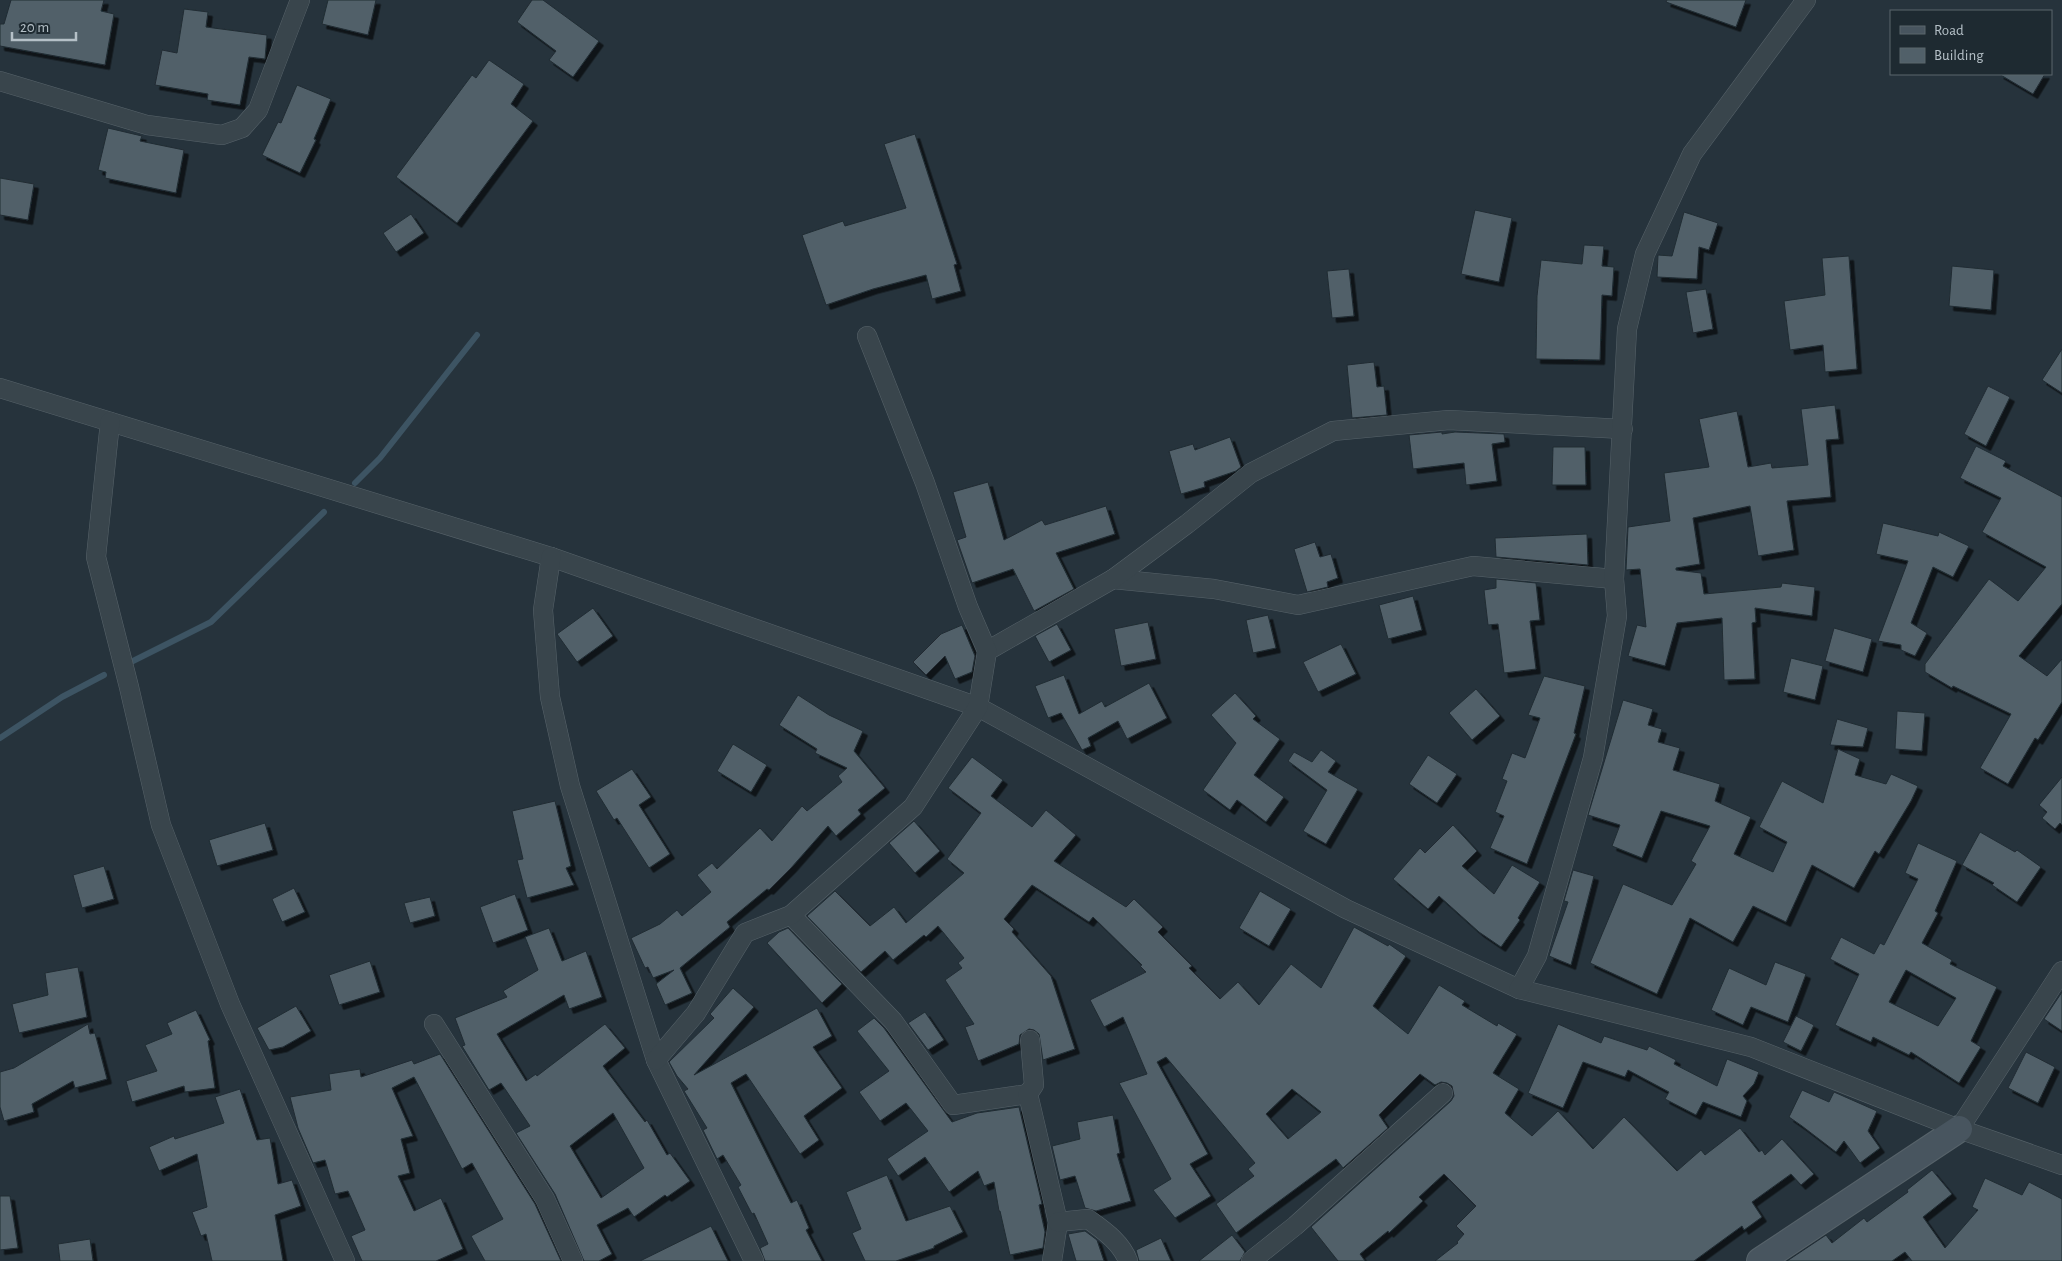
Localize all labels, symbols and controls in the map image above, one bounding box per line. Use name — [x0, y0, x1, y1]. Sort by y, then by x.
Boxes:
scale bar — [12, 10, 76, 42]
legend — [1890, 10, 2052, 75]
text: 20 m — [20, 20, 49, 35]
text: Road — [1934, 23, 1964, 38]
text: Building — [1934, 48, 1984, 63]

